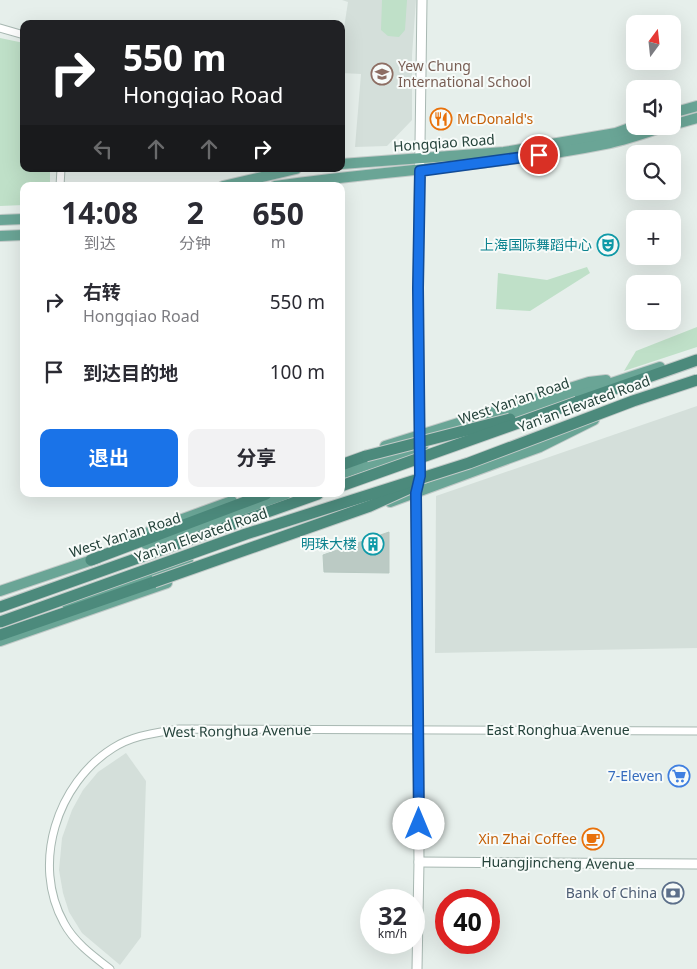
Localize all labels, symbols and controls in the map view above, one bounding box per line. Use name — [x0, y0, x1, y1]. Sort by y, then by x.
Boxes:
north arrow — [626, 15, 681, 70]
map controls — [626, 15, 681, 330]
text: 550 m — [123, 34, 226, 81]
icon: right — [40, 40, 105, 105]
place label: Yew Chung International School — [398, 56, 531, 91]
school or university icon: Yew Chung International School — [370, 62, 394, 86]
text: Hongqiao Road — [123, 79, 283, 109]
button: sound — [626, 80, 681, 135]
restaurant icon: McDonald's — [429, 107, 453, 131]
place label: McDonald's — [457, 109, 534, 128]
street label: Hongqiao Road — [392, 129, 495, 156]
pin — [518, 134, 560, 176]
icon: left — [89, 135, 117, 163]
icon: ahead — [142, 135, 170, 163]
icon: ahead — [195, 135, 223, 163]
icon: right — [248, 135, 276, 163]
icon: arrive — [525, 141, 553, 169]
button: search — [626, 145, 681, 200]
text: 14:08 — [61, 192, 138, 233]
text: 2 — [187, 192, 204, 233]
text: 650 — [252, 193, 304, 234]
button: + — [626, 210, 681, 265]
text: m — [271, 231, 286, 253]
text: 到达 — [84, 232, 116, 254]
text: 分钟 — [179, 232, 211, 254]
theatre icon: 上海国际舞蹈中心 — [596, 233, 620, 257]
place label: 上海国际舞蹈中心 — [480, 235, 592, 254]
button: − — [626, 275, 681, 330]
text: 右转 — [83, 279, 121, 305]
icon: right — [40, 288, 68, 316]
text: 550 m — [270, 289, 325, 315]
text: Hongqiao Road — [83, 305, 200, 327]
icon: arrive — [40, 358, 68, 386]
text: 100 m — [270, 359, 325, 385]
text: 到达目的地 — [83, 360, 178, 386]
street label: Yan'an Elevated Road — [515, 371, 652, 436]
street label: West Yan'an Road — [456, 373, 572, 428]
button: 退出 — [40, 429, 178, 487]
button: 分享 — [188, 429, 325, 487]
street label: Yan'an Elevated Road — [132, 503, 270, 566]
street label: West Yan'an Road — [67, 508, 183, 561]
building icon: 明珠大楼 — [361, 532, 385, 556]
place label: 明珠大楼 — [301, 534, 357, 553]
street label: West Ronghua Avenue — [163, 720, 311, 741]
street label: East Ronghua Avenue — [486, 720, 630, 739]
supermarket icon: 7-Eleven — [667, 764, 691, 788]
place label: 7-Eleven — [608, 766, 663, 785]
position arrow — [392, 797, 444, 849]
cafe icon: Xin Zhai Coffee — [581, 827, 605, 851]
place label: Xin Zhai Coffee — [478, 829, 577, 848]
street label: Huangjincheng Avenue — [481, 852, 635, 873]
bank icon: Bank of China — [661, 881, 685, 905]
place label: Bank of China — [566, 883, 657, 902]
speed limit sign: 40 — [435, 889, 500, 954]
text: 32 — [378, 898, 407, 932]
text: km/h — [378, 925, 407, 942]

